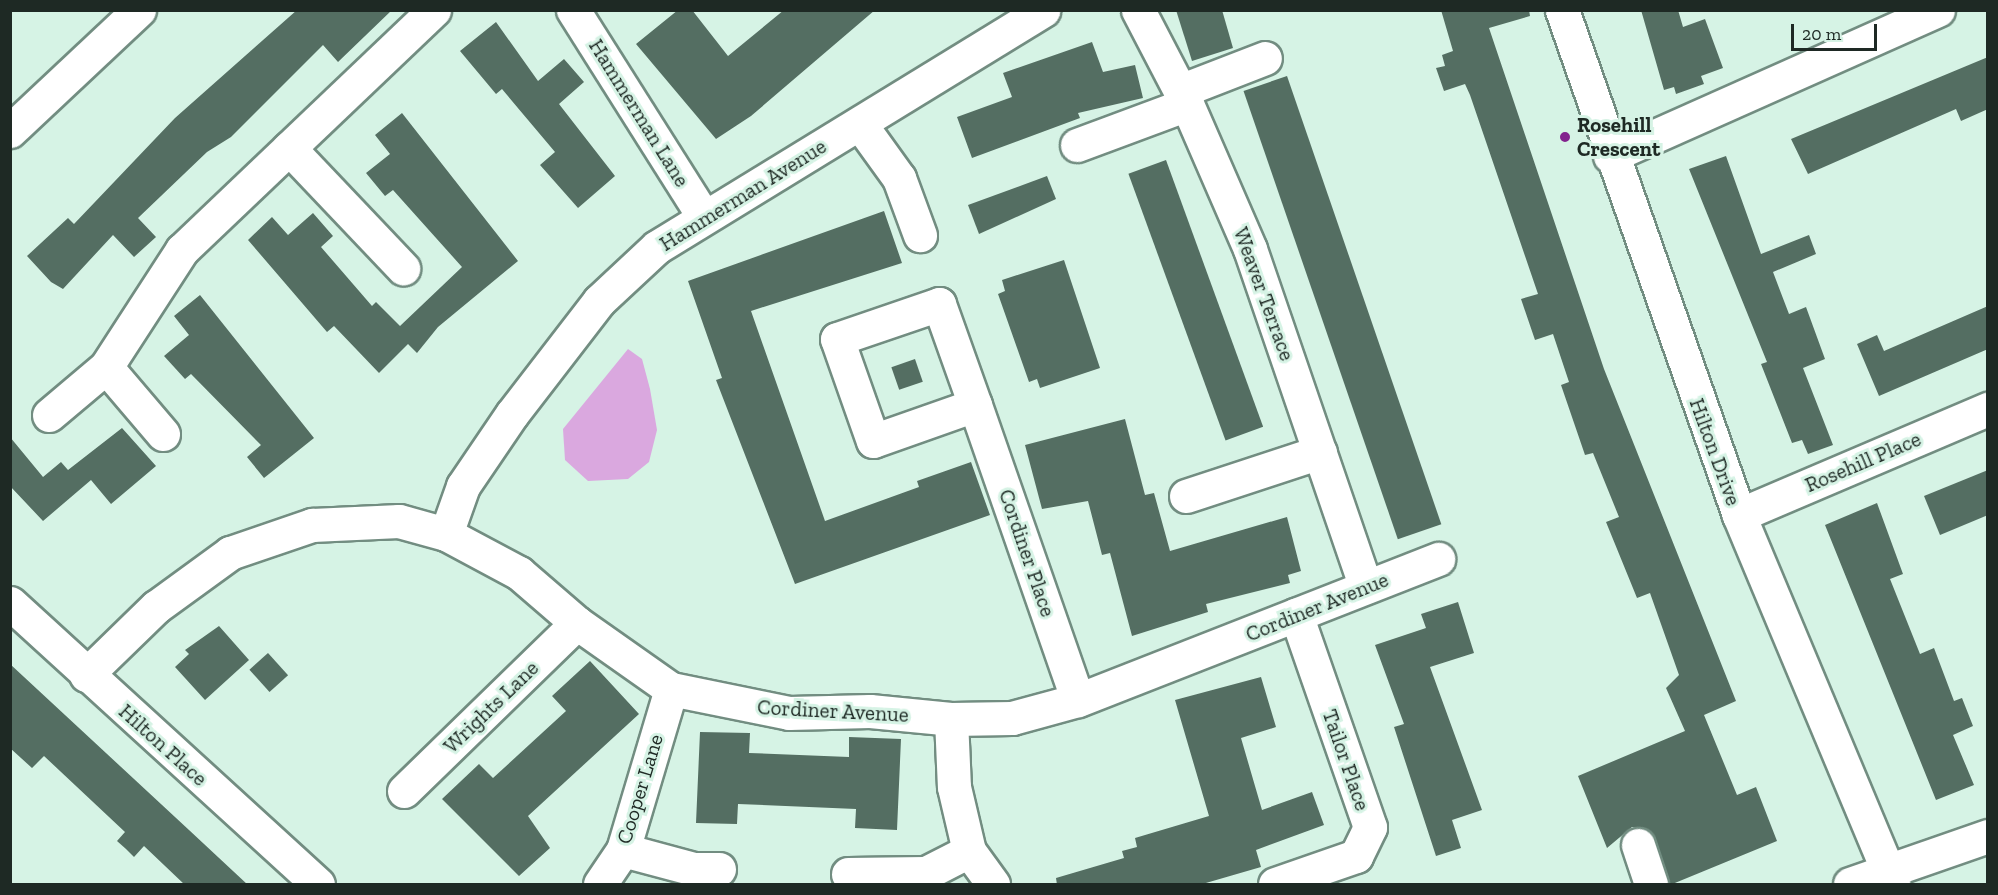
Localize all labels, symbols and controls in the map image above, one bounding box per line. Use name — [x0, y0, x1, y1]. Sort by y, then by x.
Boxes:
scale bar — [1794, 12, 1880, 50]
text: 20 m — [1802, 23, 1841, 45]
street label: Hammerman Lane — [583, 35, 695, 191]
place label: Rosehill Crescent — [1577, 112, 1660, 162]
marker: Rosehill Crescent — [1558, 130, 1572, 144]
street label: Hammerman Avenue — [655, 133, 831, 257]
street label: Weaver Terrace — [1228, 223, 1300, 365]
street label: Hilton Drive — [1684, 395, 1746, 509]
street label: Rosehill Place — [1801, 426, 1925, 498]
street label: Cordiner Place — [993, 486, 1061, 620]
street label: Cordiner Avenue — [1242, 567, 1392, 647]
street label: Wrights Lane — [438, 656, 544, 758]
street label: Cordiner Avenue — [756, 694, 910, 728]
street label: Hilton Place — [114, 699, 212, 791]
street label: Tailor Place — [1317, 706, 1375, 814]
street label: Cooper Lane — [611, 731, 669, 847]

